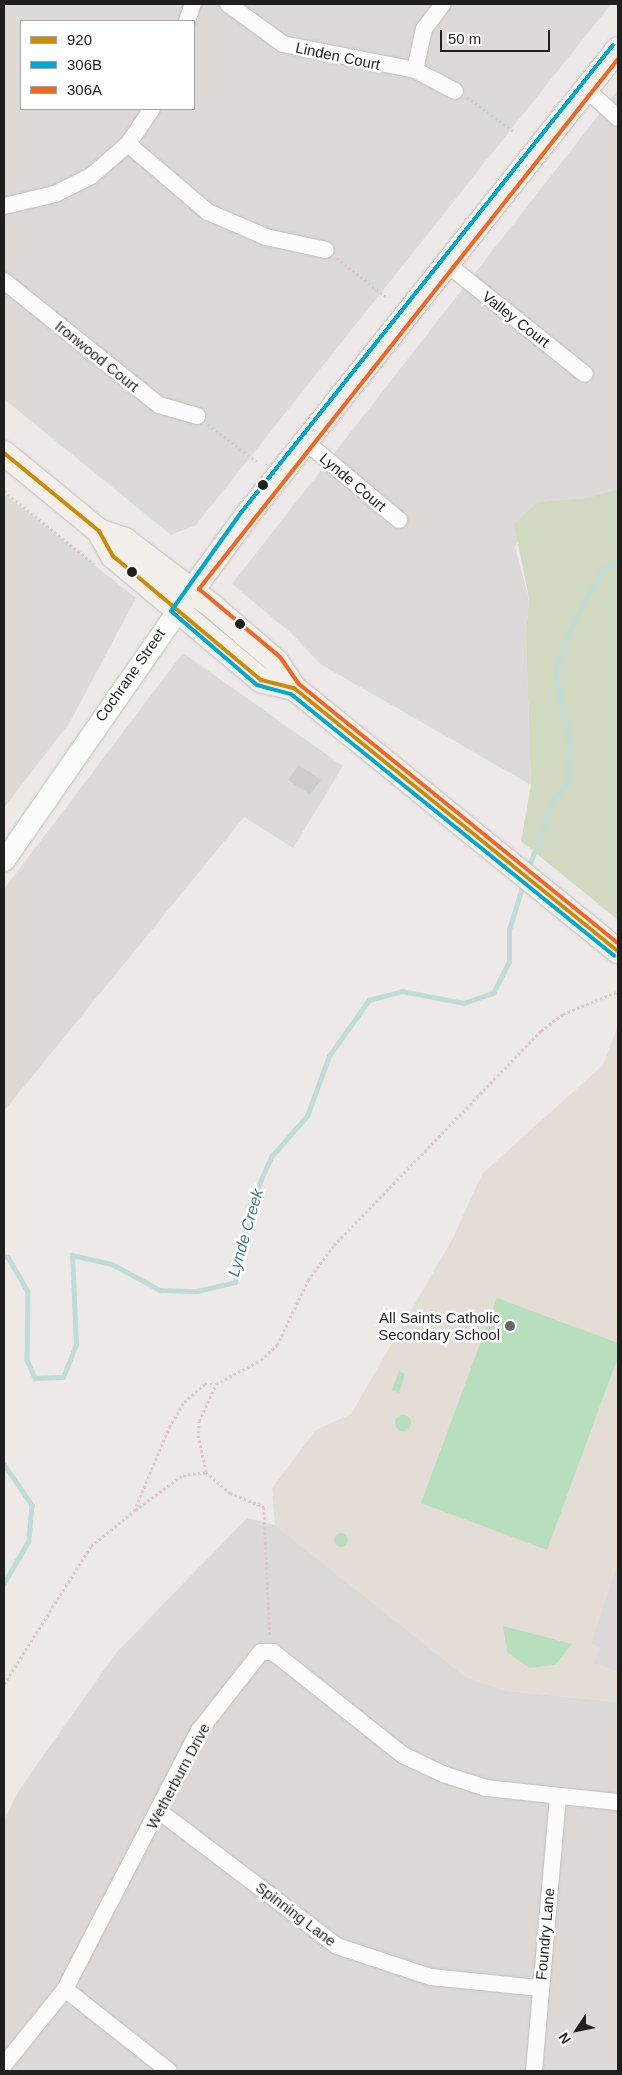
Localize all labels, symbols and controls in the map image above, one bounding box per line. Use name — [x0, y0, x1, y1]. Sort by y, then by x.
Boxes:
legend — [20, 20, 195, 110]
scale bar — [442, 20, 552, 52]
text: 50 m — [448, 30, 481, 47]
text: 920 — [67, 31, 92, 48]
street label: Linden Court — [294, 38, 382, 74]
text: 306B — [67, 56, 102, 73]
text: 306A — [67, 81, 102, 98]
street label: Valley Court — [479, 287, 553, 351]
street label: Ironwood Court — [51, 317, 143, 395]
street label: Lynde Court — [316, 449, 390, 515]
unlabelled marker — [258, 480, 268, 490]
unlabelled marker — [127, 567, 137, 577]
unlabelled marker — [235, 619, 245, 629]
street label: Cochrane Street — [91, 625, 169, 725]
water label: Lynde Creek — [224, 1187, 268, 1279]
place label: All Saints Catholic Secondary School — [378, 1308, 500, 1343]
marker: All Saints Catholic Secondary School — [504, 1320, 516, 1332]
street label: Wetherburn Drive — [143, 1720, 213, 1832]
street label: Spinning Lane — [252, 1878, 340, 1950]
street label: Foundry Lane — [532, 1887, 558, 1981]
north arrow — [552, 2005, 602, 2055]
text: N — [555, 2030, 574, 2047]

